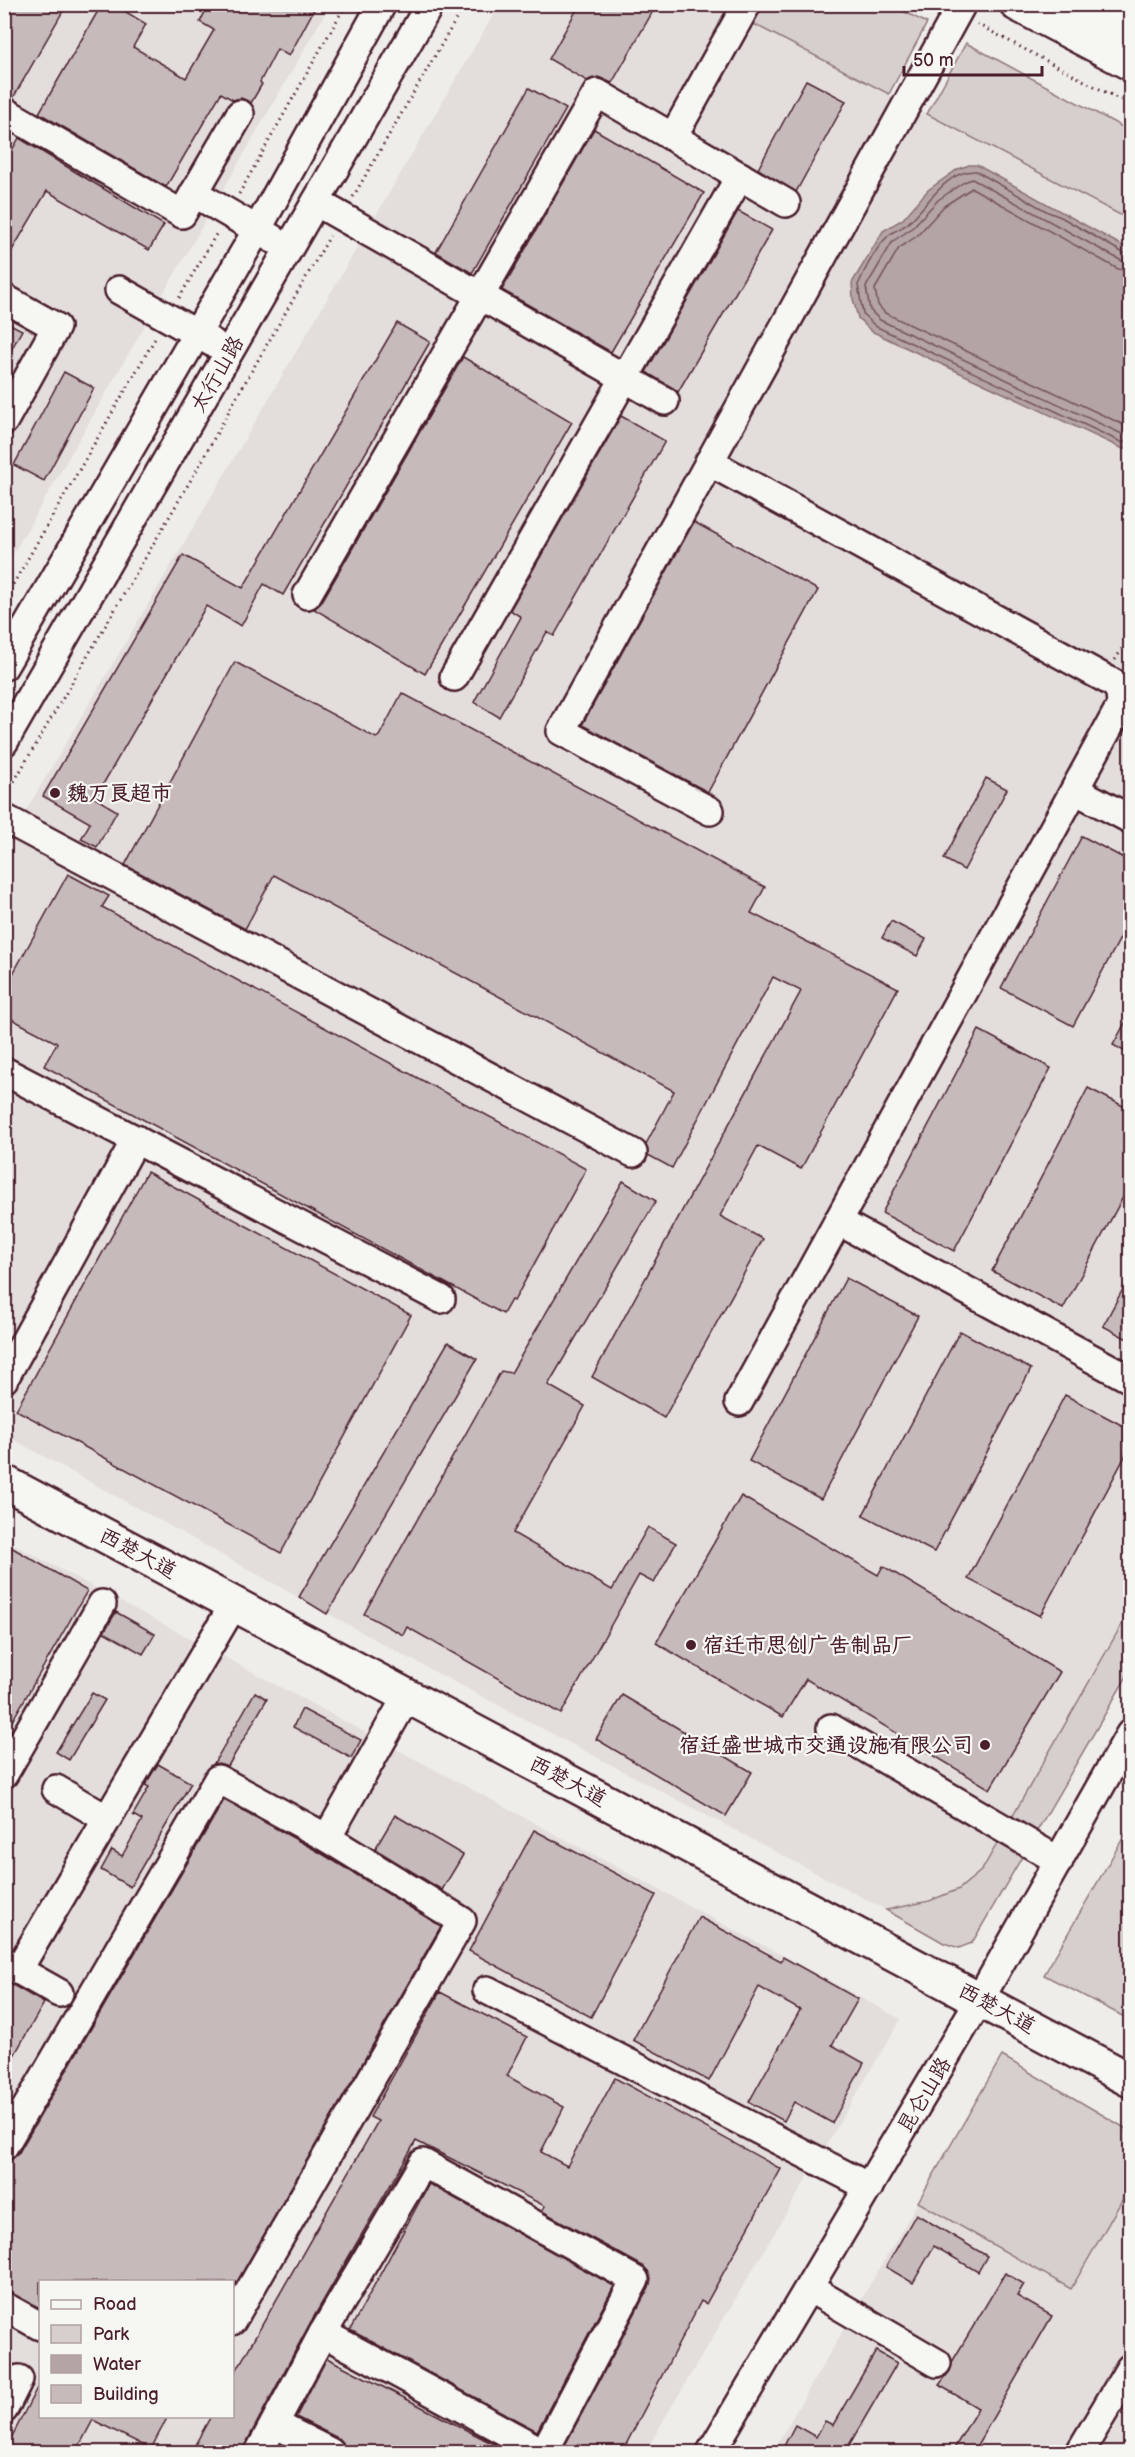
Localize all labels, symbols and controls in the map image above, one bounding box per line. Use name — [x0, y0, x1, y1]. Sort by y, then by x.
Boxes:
scale bar — [904, 39, 1042, 77]
text: 50 m — [913, 50, 954, 71]
street label: 太行山路 — [186, 332, 249, 417]
place label: 魏万良超市 — [67, 781, 172, 806]
marker: 魏万良超市 — [48, 786, 62, 800]
street label: 西楚大道 — [95, 1523, 181, 1584]
place label: 宿迁市思创广告制品厂 — [703, 1633, 913, 1658]
marker: 宿迁市思创广告制品厂 — [684, 1638, 698, 1652]
place label: 宿迁盛世城市交通设施有限公司 — [679, 1733, 973, 1758]
marker: 宿迁盛世城市交通设施有限公司 — [978, 1738, 992, 1752]
street label: 西楚大道 — [525, 1751, 611, 1812]
street label: 西楚大道 — [954, 1978, 1040, 2039]
street label: 昆仑山路 — [892, 2053, 957, 2138]
legend — [39, 2280, 234, 2418]
text: Road — [93, 2294, 137, 2315]
text: Park — [93, 2324, 129, 2345]
text: Water — [93, 2354, 141, 2375]
text: Building — [93, 2384, 159, 2405]

